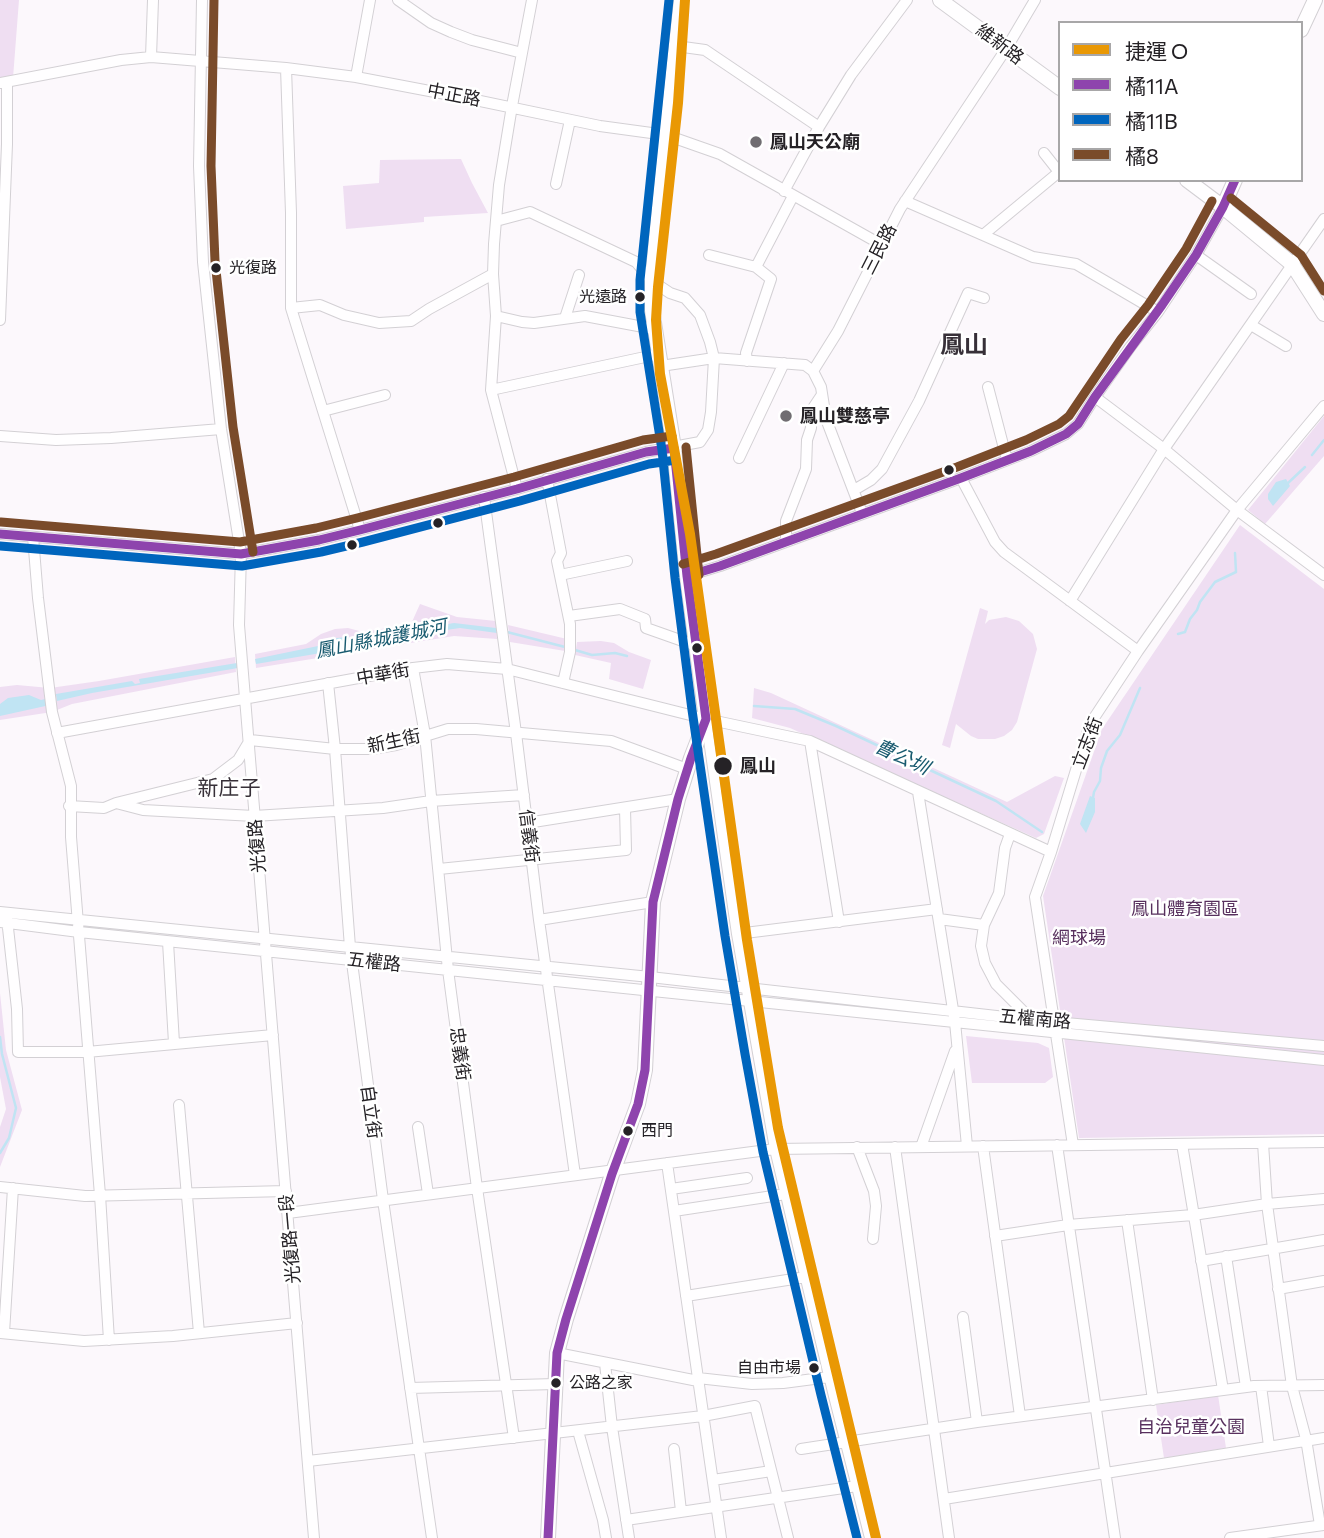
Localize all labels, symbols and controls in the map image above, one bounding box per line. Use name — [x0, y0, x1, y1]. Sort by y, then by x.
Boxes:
street label: 維新路 — [972, 19, 1028, 69]
legend — [1058, 21, 1303, 182]
text: 捷運 O — [1125, 38, 1188, 63]
text: 橘11A — [1125, 73, 1178, 98]
street label: 中正路 — [425, 79, 483, 111]
text: 橘11B — [1125, 108, 1178, 133]
place label: 鳳山天公廟 — [770, 131, 860, 153]
marker: 鳳山天公廟 — [748, 134, 764, 150]
text: 橘8 — [1125, 143, 1159, 168]
street label: 三民路 — [857, 220, 901, 278]
place label: 光復路 — [229, 258, 277, 278]
marker: 光復路 — [209, 261, 223, 275]
place label: 光遠路 — [579, 287, 627, 307]
marker: 光遠路 — [633, 290, 647, 304]
district label: 鳳山 — [940, 331, 988, 359]
place label: 鳳山雙慈亭 — [800, 405, 890, 427]
marker: 鳳山雙慈亭 — [778, 408, 794, 424]
unlabelled marker — [942, 463, 956, 477]
unlabelled marker — [431, 516, 445, 530]
unlabelled marker — [345, 538, 359, 552]
water label: 鳳山縣城護城河 — [314, 615, 448, 663]
unlabelled marker — [690, 641, 704, 655]
street label: 中華街 — [355, 659, 411, 689]
street label: 立志街 — [1067, 714, 1107, 772]
street label: 新生街 — [365, 725, 423, 757]
water label: 曹公圳 — [871, 735, 933, 779]
marker: 鳳山 — [712, 755, 734, 777]
place label: 鳳山 — [740, 755, 776, 777]
district label: 新庄子 — [198, 775, 260, 801]
street label: 信義街 — [515, 808, 543, 864]
street label: 光復路 — [244, 818, 270, 874]
park label: 鳳山體育園區 — [1131, 898, 1239, 920]
park label: 網球場 — [1052, 927, 1106, 949]
street label: 五權路 — [346, 948, 402, 976]
street label: 五權南路 — [998, 1005, 1072, 1033]
street label: 忠義街 — [446, 1026, 474, 1082]
street label: 自立街 — [357, 1084, 385, 1140]
place label: 西門 — [641, 1121, 673, 1141]
marker: 西門 — [621, 1124, 635, 1138]
street label: 光復路一段 — [275, 1193, 305, 1285]
place label: 自由市場 — [737, 1358, 801, 1378]
marker: 自由市場 — [807, 1361, 821, 1375]
place label: 公路之家 — [569, 1373, 633, 1393]
marker: 公路之家 — [549, 1376, 563, 1390]
park label: 自治兒童公園 — [1137, 1416, 1245, 1438]

